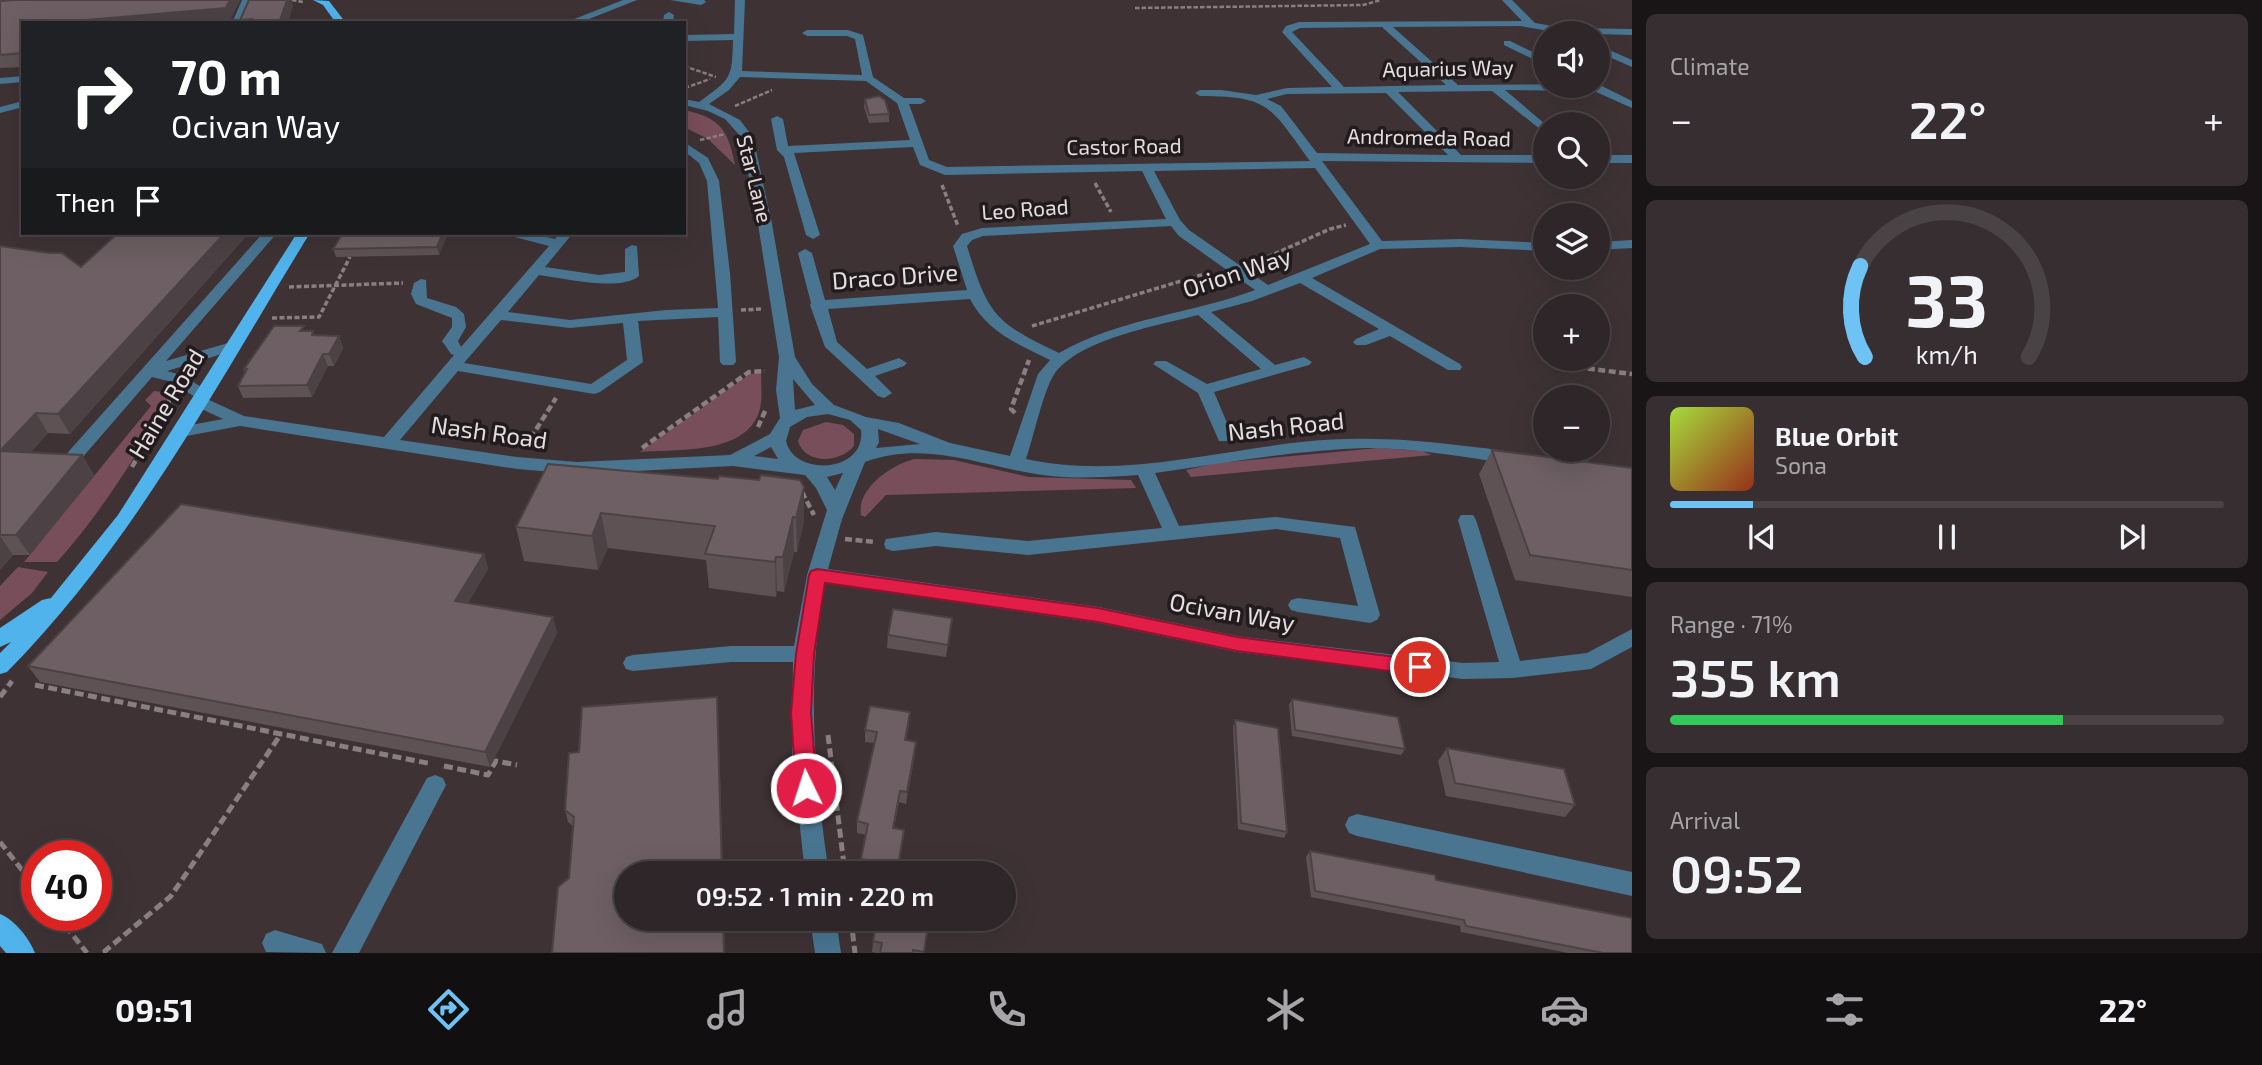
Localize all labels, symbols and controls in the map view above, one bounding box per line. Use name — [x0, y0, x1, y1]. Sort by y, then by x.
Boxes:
map controls — [1533, 21, 1610, 462]
button: sound — [1533, 21, 1610, 98]
text: 70 m — [171, 46, 282, 105]
icon: right — [56, 49, 147, 140]
text: Climate — [1670, 52, 1750, 80]
street label: Aquarius Way — [1382, 54, 1514, 81]
text: 22° — [1909, 87, 1987, 149]
text: − — [1670, 96, 1692, 142]
text: + — [2203, 96, 2224, 142]
text: Ocivan Way — [171, 106, 340, 144]
button: search — [1533, 112, 1610, 189]
street label: Andromeda Road — [1347, 123, 1511, 150]
street label: Star Lane — [732, 132, 778, 225]
street label: Castor Road — [1066, 132, 1182, 159]
icon: arrive — [129, 182, 167, 220]
text: Then — [56, 186, 115, 217]
street label: Leo Road — [981, 193, 1069, 224]
button: layers — [1533, 203, 1610, 280]
street label: Orion Way — [1179, 240, 1295, 303]
text: 33 — [1906, 254, 1988, 342]
street label: Draco Drive — [831, 257, 959, 294]
button: + — [1533, 294, 1610, 371]
text: km/h — [1916, 339, 1978, 369]
street label: Haine Road — [122, 343, 210, 463]
button: − — [1533, 385, 1610, 462]
street label: Nash Road — [1226, 405, 1345, 446]
street label: Nash Road — [429, 409, 549, 454]
text: Blue Orbit — [1775, 420, 1898, 451]
text: Sona — [1775, 451, 1827, 479]
icon: previous — [1743, 518, 1781, 556]
icon: pause — [1928, 518, 1966, 556]
icon: next — [2113, 518, 2151, 556]
street label: Ocivan Way — [1167, 586, 1298, 637]
text: Range · 71% — [1670, 610, 1792, 638]
pin — [1390, 637, 1450, 697]
text: 355 km — [1670, 645, 1841, 707]
icon: arrive — [1401, 648, 1439, 686]
position arrow — [769, 751, 843, 825]
text: Arrival — [1670, 806, 1740, 834]
speed limit sign: 40 — [21, 840, 112, 931]
text: 09:52 — [1670, 841, 1803, 903]
text: 09:52 · 1 min · 220 m — [696, 880, 934, 911]
icon: directions — [424, 985, 473, 1034]
icon: music — [703, 985, 752, 1034]
icon: phone — [982, 985, 1031, 1034]
icon: climate — [1261, 985, 1310, 1034]
icon: car — [1540, 985, 1589, 1034]
icon: filters — [1820, 985, 1869, 1034]
text: 09:51 — [115, 990, 194, 1028]
text: 22° — [2099, 990, 2147, 1028]

